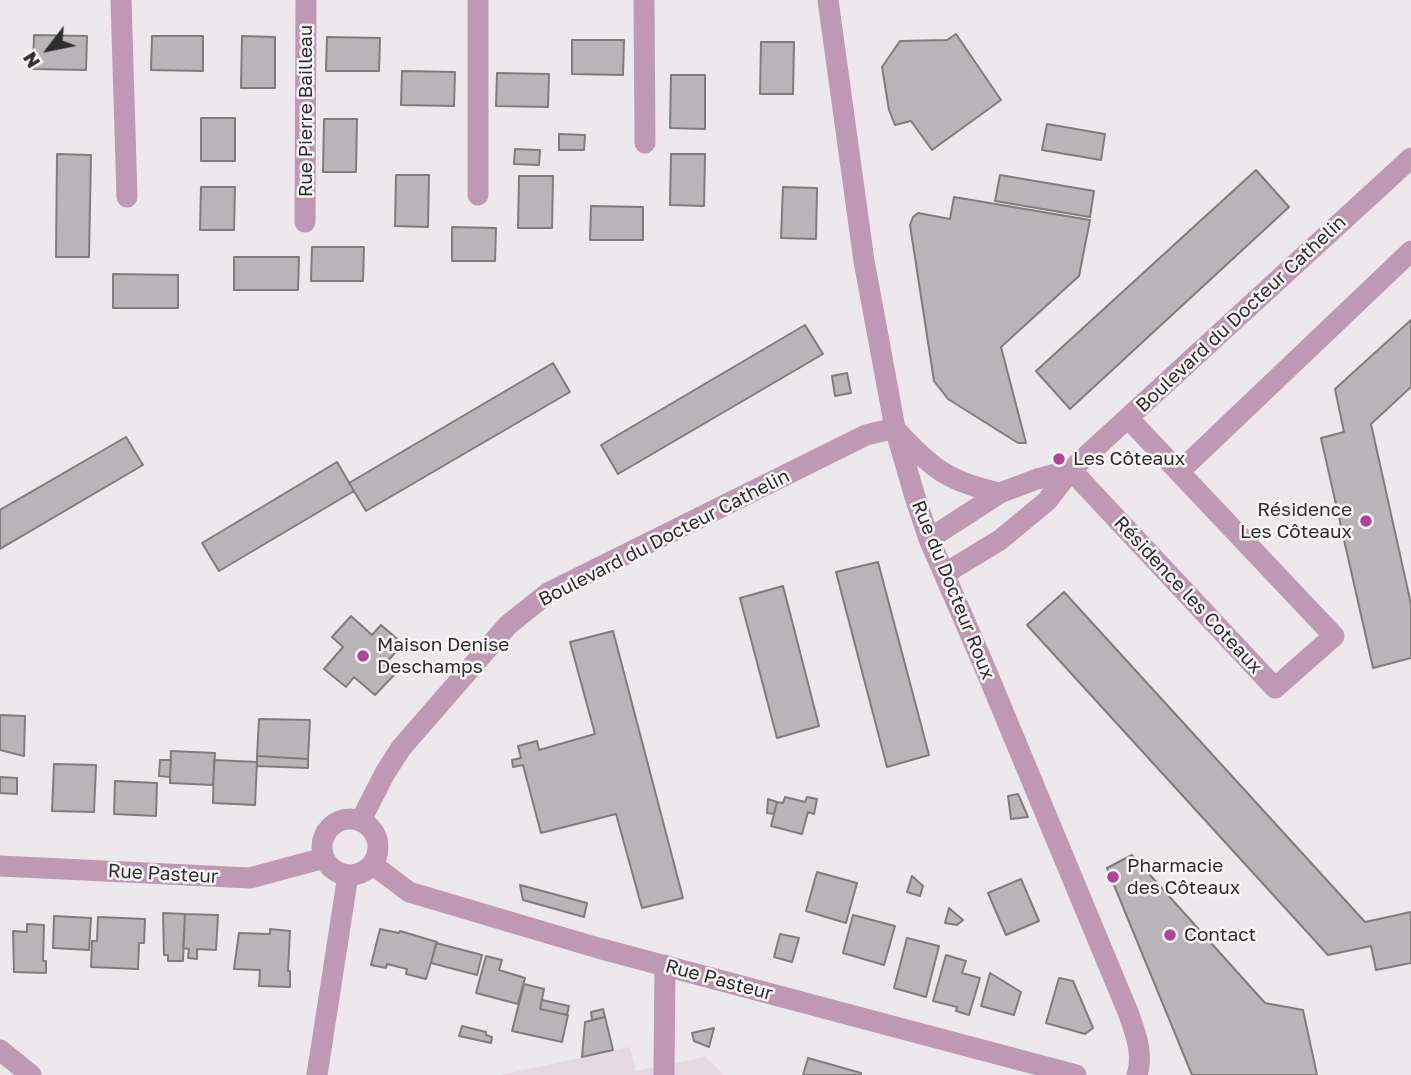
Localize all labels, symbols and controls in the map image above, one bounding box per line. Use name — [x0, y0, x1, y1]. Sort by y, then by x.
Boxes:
north arrow — [14, 14, 84, 84]
street label: Rue Pierre Bailleau — [295, 25, 317, 197]
text: N — [17, 48, 44, 73]
street label: Boulevard du Docteur Cathelin — [1131, 211, 1351, 417]
place label: Les Côteaux — [1073, 448, 1185, 470]
marker: Les Côteaux — [1051, 451, 1067, 467]
street label: Boulevard du Docteur Cathelin — [535, 465, 793, 611]
street label: Rue du Docteur Roux — [907, 497, 999, 683]
place label: Résidence Les Côteaux — [1240, 499, 1352, 543]
street label: Résidence les Coteaux — [1109, 512, 1267, 678]
marker: Résidence Les Côteaux — [1358, 513, 1374, 529]
place label: Maison Denise Deschamps — [377, 634, 509, 678]
marker: Maison Denise Deschamps — [355, 648, 371, 664]
place label: Pharmacie des Côteaux — [1127, 855, 1240, 899]
street label: Rue Pasteur — [107, 860, 219, 888]
marker: Pharmacie des Côteaux — [1105, 869, 1121, 885]
place label: Contact — [1184, 924, 1256, 946]
marker: Contact — [1162, 927, 1178, 943]
street label: Rue Pasteur — [663, 955, 775, 1005]

